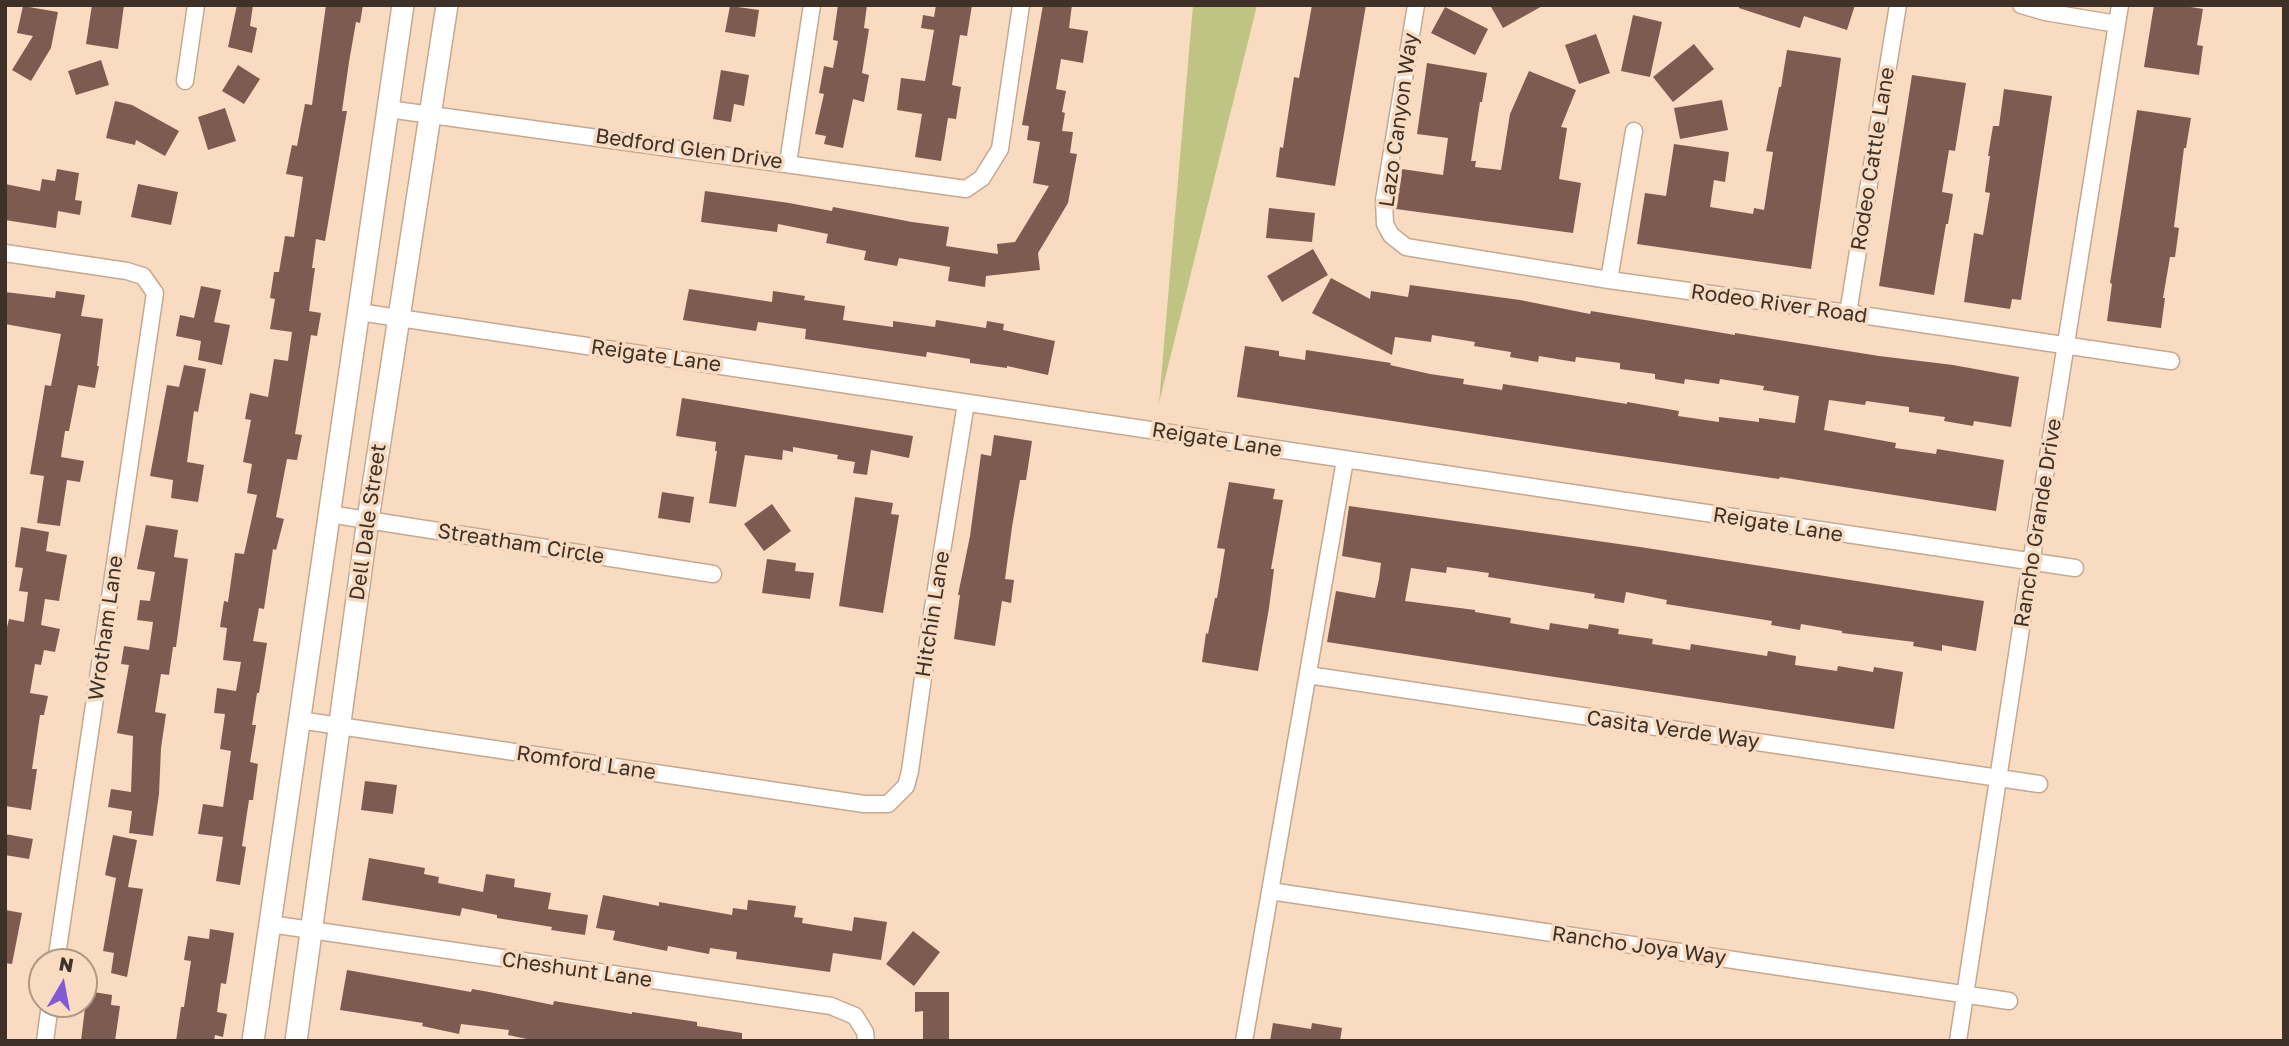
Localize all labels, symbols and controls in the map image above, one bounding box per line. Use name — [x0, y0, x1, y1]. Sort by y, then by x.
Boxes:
street label: Lazo Canyon Way — [1374, 31, 1424, 209]
street label: Rodeo Cattle Lane — [1846, 66, 1900, 252]
street label: Bedford Glen Drive — [594, 123, 784, 175]
street label: Rodeo River Road — [1689, 279, 1869, 329]
street label: Reigate Lane — [589, 334, 723, 378]
street label: Reigate Lane — [1150, 417, 1284, 463]
street label: Rancho Grande Drive — [2009, 417, 2067, 629]
street label: Dell Dale Street — [345, 442, 391, 602]
street label: Reigate Lane — [1711, 502, 1845, 548]
street label: Streatham Circle — [436, 518, 606, 570]
street label: Hitchin Lane — [911, 549, 955, 679]
street label: Wrotham Lane — [83, 554, 129, 702]
street label: Casita Verde Way — [1585, 705, 1761, 755]
street label: Romford Lane — [515, 741, 657, 785]
street label: Rancho Joya Way — [1550, 921, 1728, 971]
street label: Cheshunt Lane — [500, 947, 654, 993]
north arrow — [28, 948, 98, 1018]
text: N — [57, 951, 75, 976]

